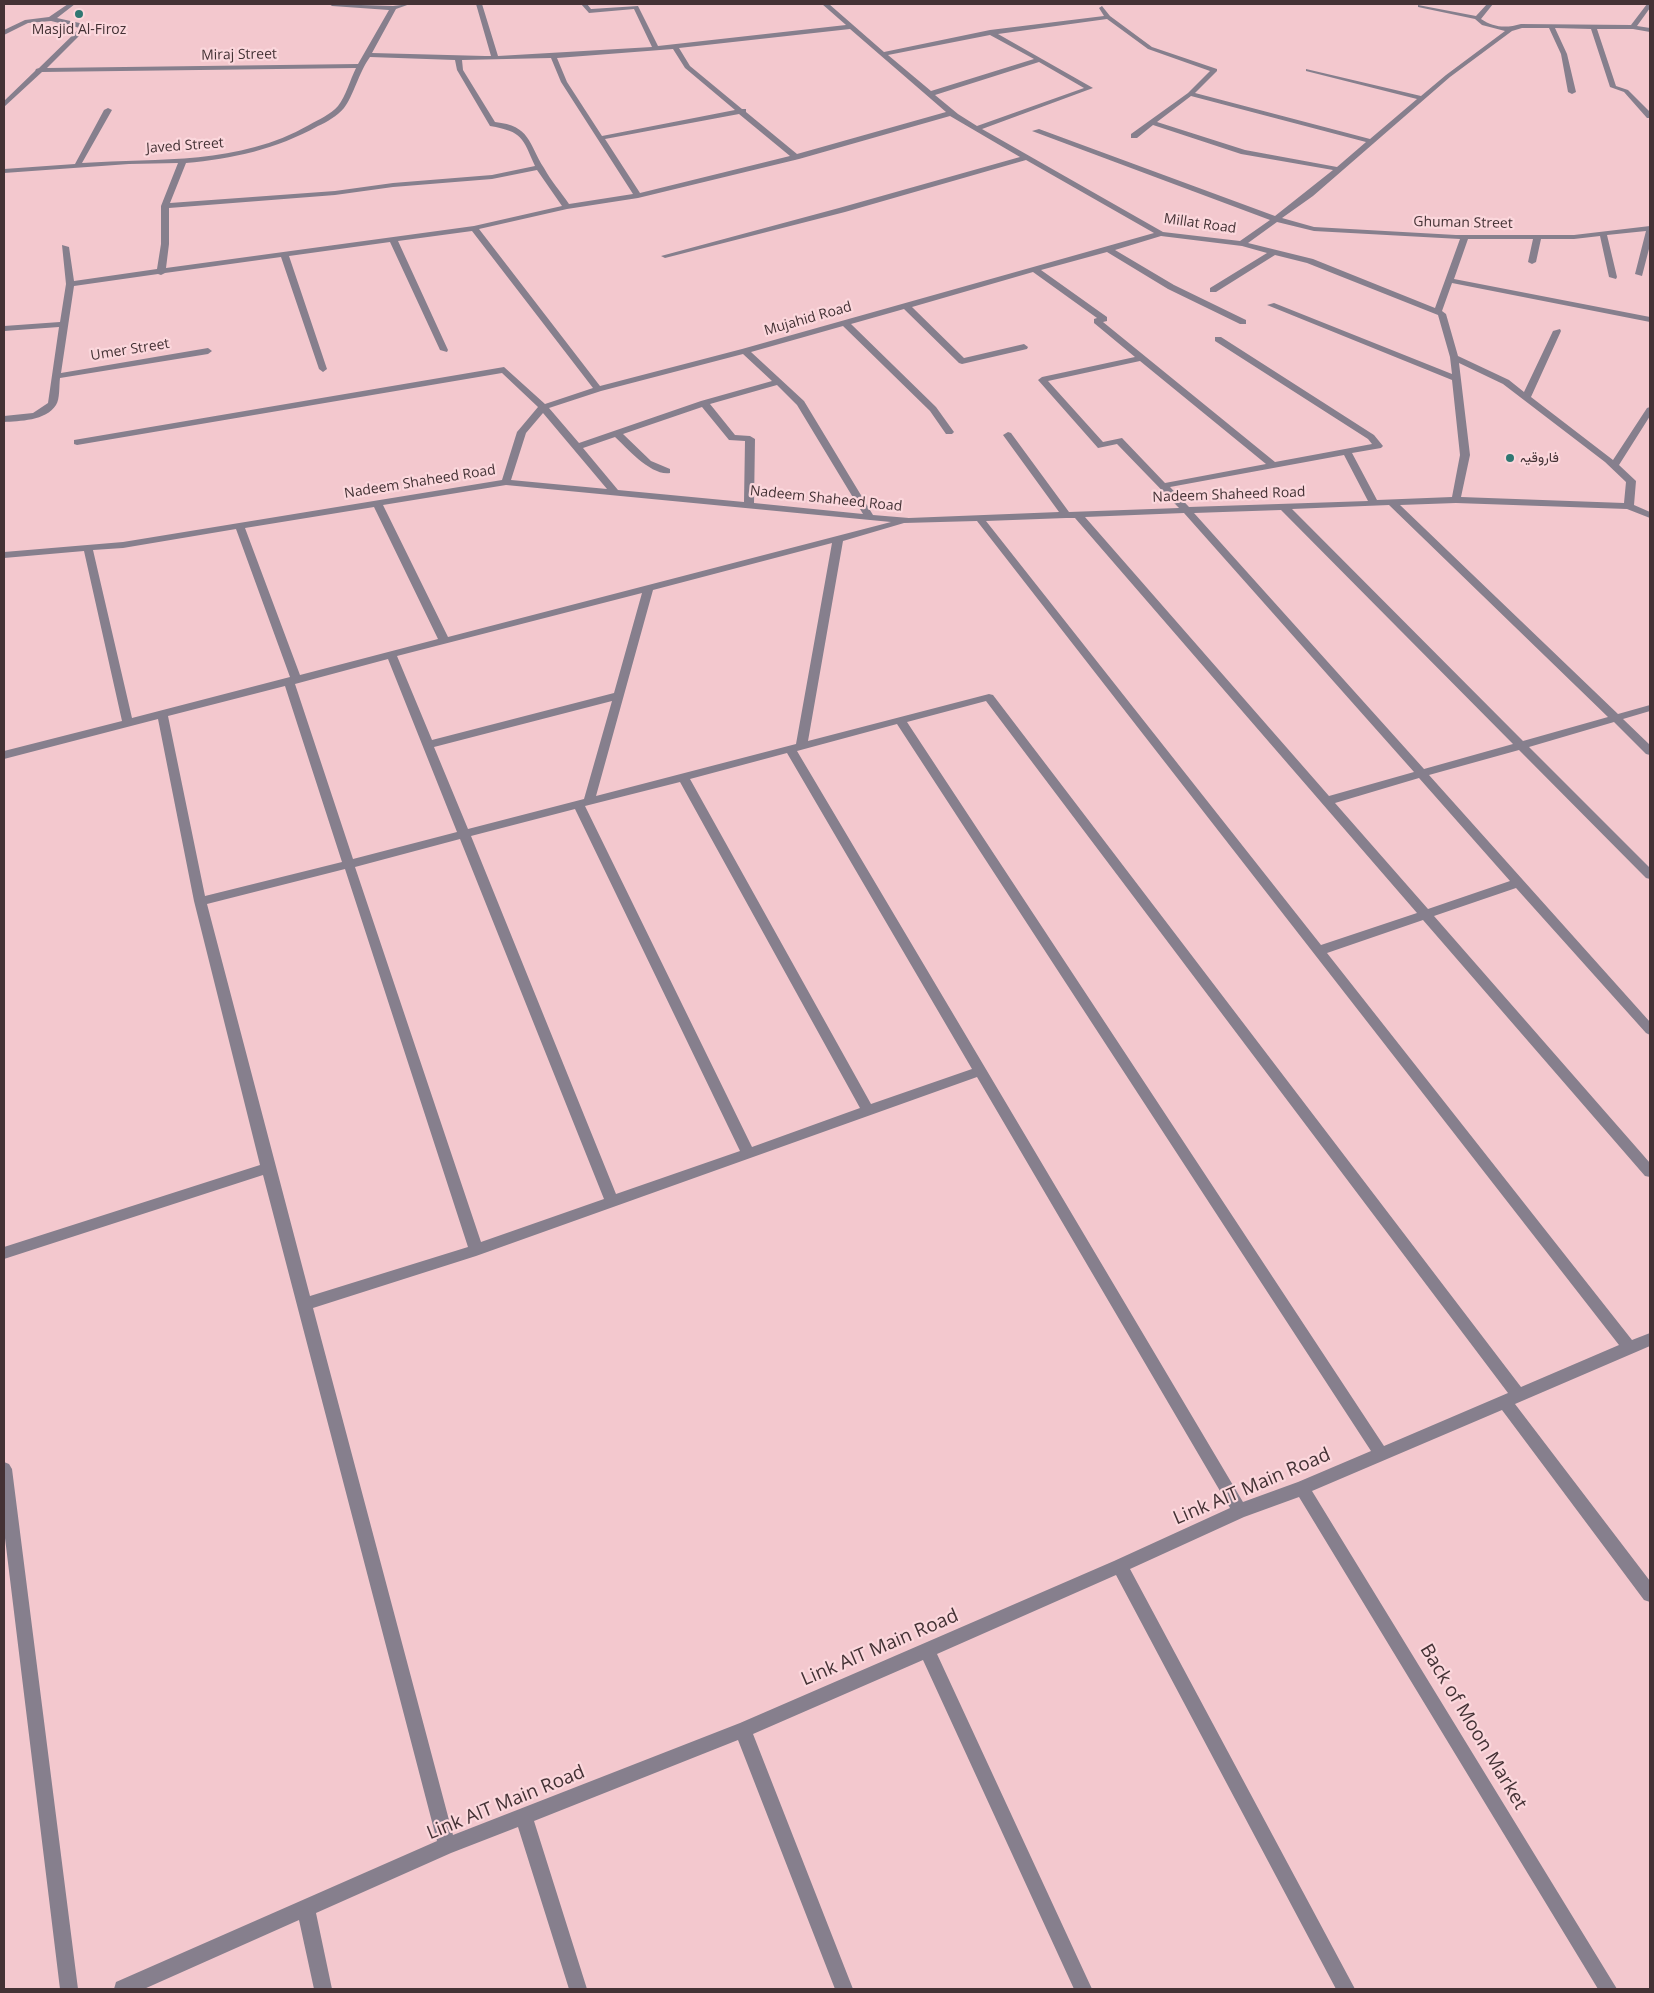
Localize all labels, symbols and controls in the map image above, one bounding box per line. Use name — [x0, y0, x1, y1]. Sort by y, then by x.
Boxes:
marker: Masjid Al-Firoz — [73, 8, 85, 20]
place label: Masjid Al-Firoz — [32, 22, 126, 38]
street label: Miraj Street — [201, 46, 277, 64]
street label: Javed Street — [146, 135, 224, 157]
street label: Millat Road — [1163, 211, 1237, 237]
street label: Ghuman Street — [1413, 214, 1513, 232]
street label: Mujahid Road — [762, 298, 854, 340]
street label: Umer Street — [89, 335, 171, 365]
place label: فاروقیہ — [1520, 450, 1559, 466]
marker: فاروقیہ — [1504, 452, 1516, 464]
street label: Nadeem Shaheed Road — [343, 462, 497, 502]
street label: Nadeem Shaheed Road — [749, 483, 903, 515]
street label: Nadeem Shaheed Road — [1152, 484, 1306, 506]
street label: Link AIT Main Road — [1170, 1444, 1334, 1530]
street label: Link AIT Main Road — [798, 1605, 962, 1691]
street label: Back of Moon Market — [1415, 1640, 1531, 1814]
street label: Link AIT Main Road — [424, 1761, 588, 1845]

